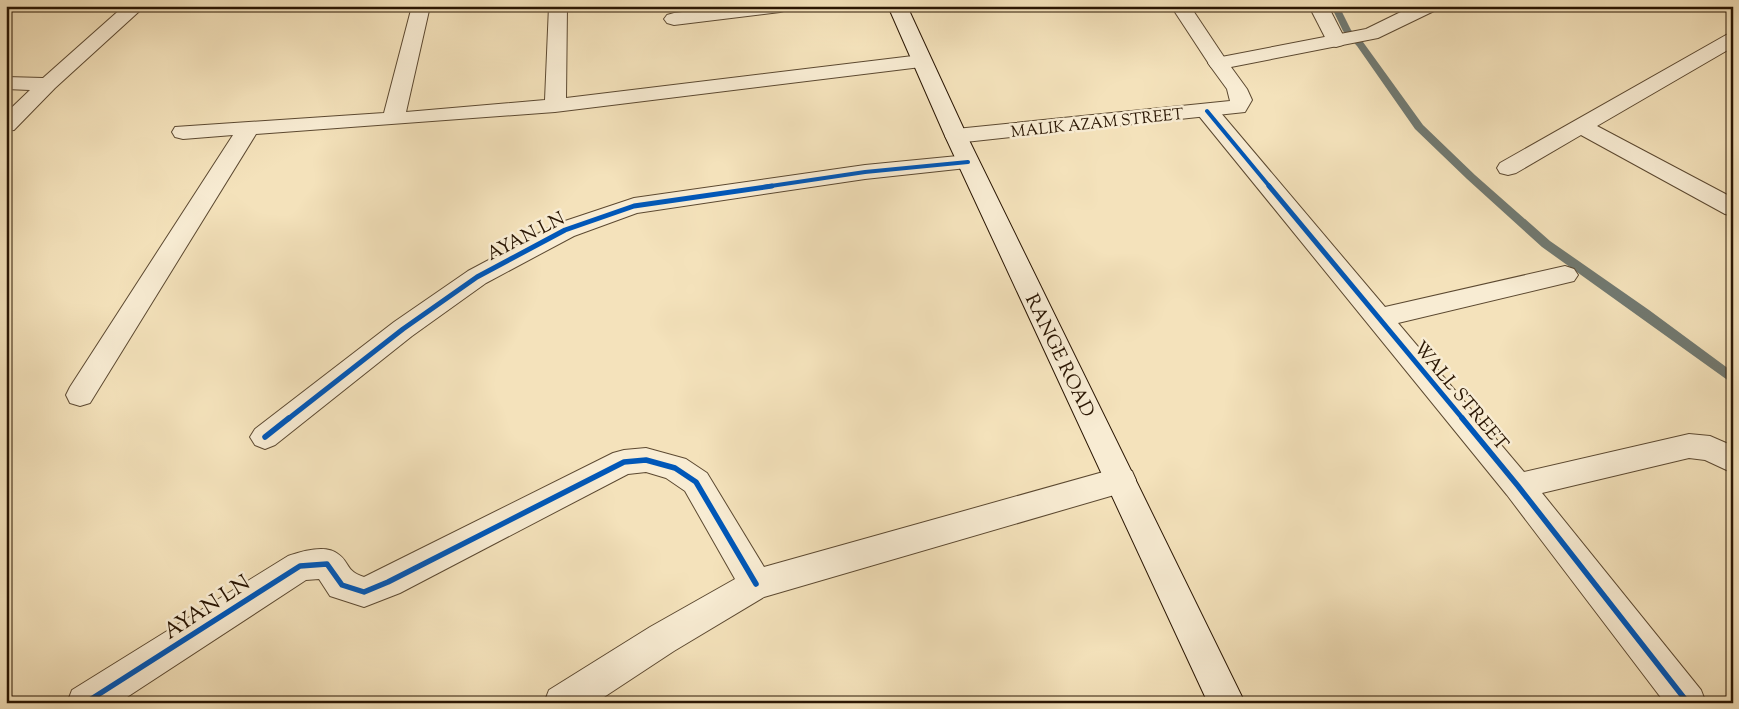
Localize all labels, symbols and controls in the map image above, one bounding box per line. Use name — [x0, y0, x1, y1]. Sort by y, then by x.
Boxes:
street label: MALIK AZAM STREET — [1010, 104, 1185, 145]
street label: AYAN LN — [482, 206, 570, 268]
street label: RANGE ROAD — [1017, 290, 1100, 422]
street label: WALL STREET — [1406, 336, 1514, 457]
street label: AYAN LN — [158, 568, 257, 649]

